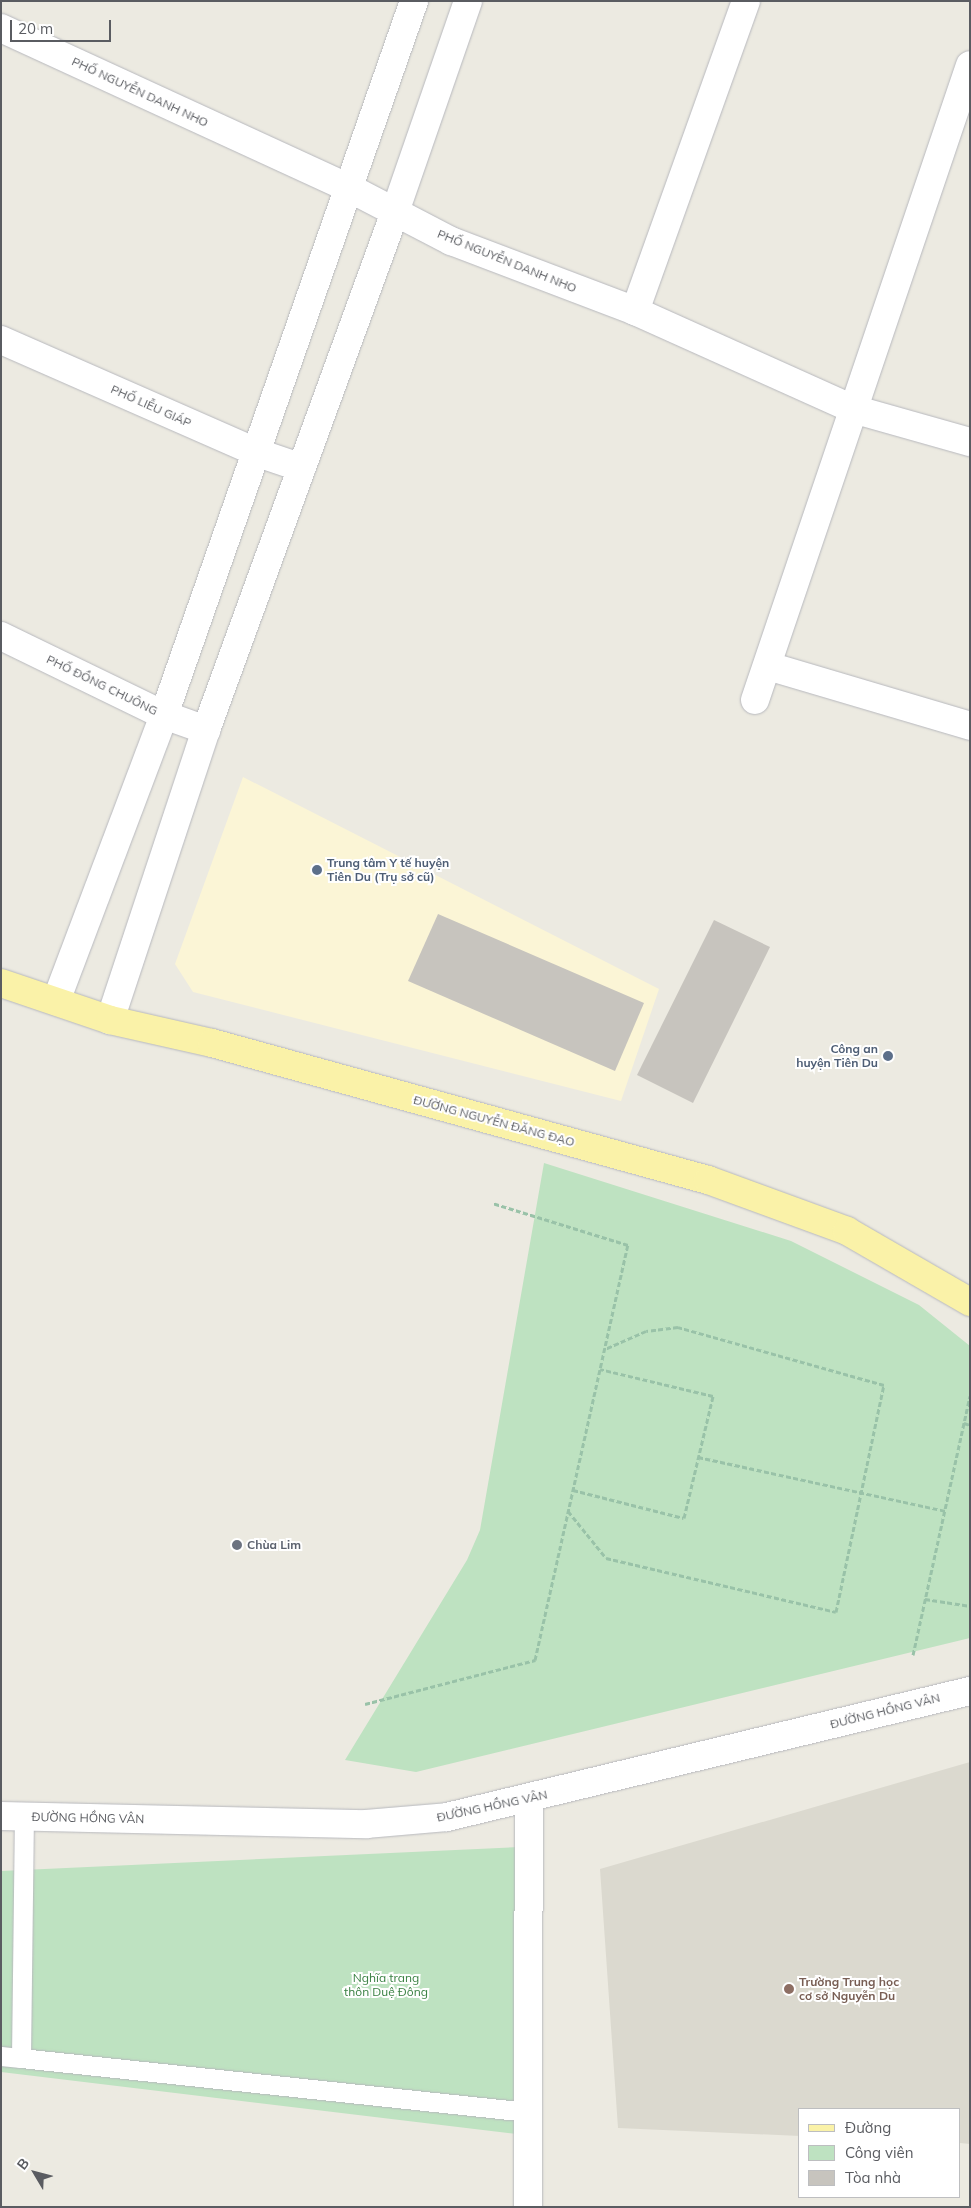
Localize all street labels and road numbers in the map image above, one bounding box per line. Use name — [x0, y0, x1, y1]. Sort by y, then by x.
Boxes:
street label: PHỐ NGUYỄN DANH NHO — [70, 54, 210, 130]
street label: PHỐ NGUYỄN DANH NHO — [435, 226, 579, 296]
street label: PHỐ LIỄU GIÁP — [109, 382, 193, 430]
street label: PHỐ ĐỒNG CHUÔNG — [44, 652, 160, 718]
street label: ĐƯỜNG NGUYỄN ĐĂNG ĐẠO — [412, 1093, 576, 1149]
street label: ĐƯỜNG HỒNG VÂN — [829, 1690, 941, 1732]
street label: ĐƯỜNG HỒNG VÂN — [435, 1787, 549, 1825]
street label: ĐƯỜNG HỒNG VÂN — [32, 1810, 144, 1826]

